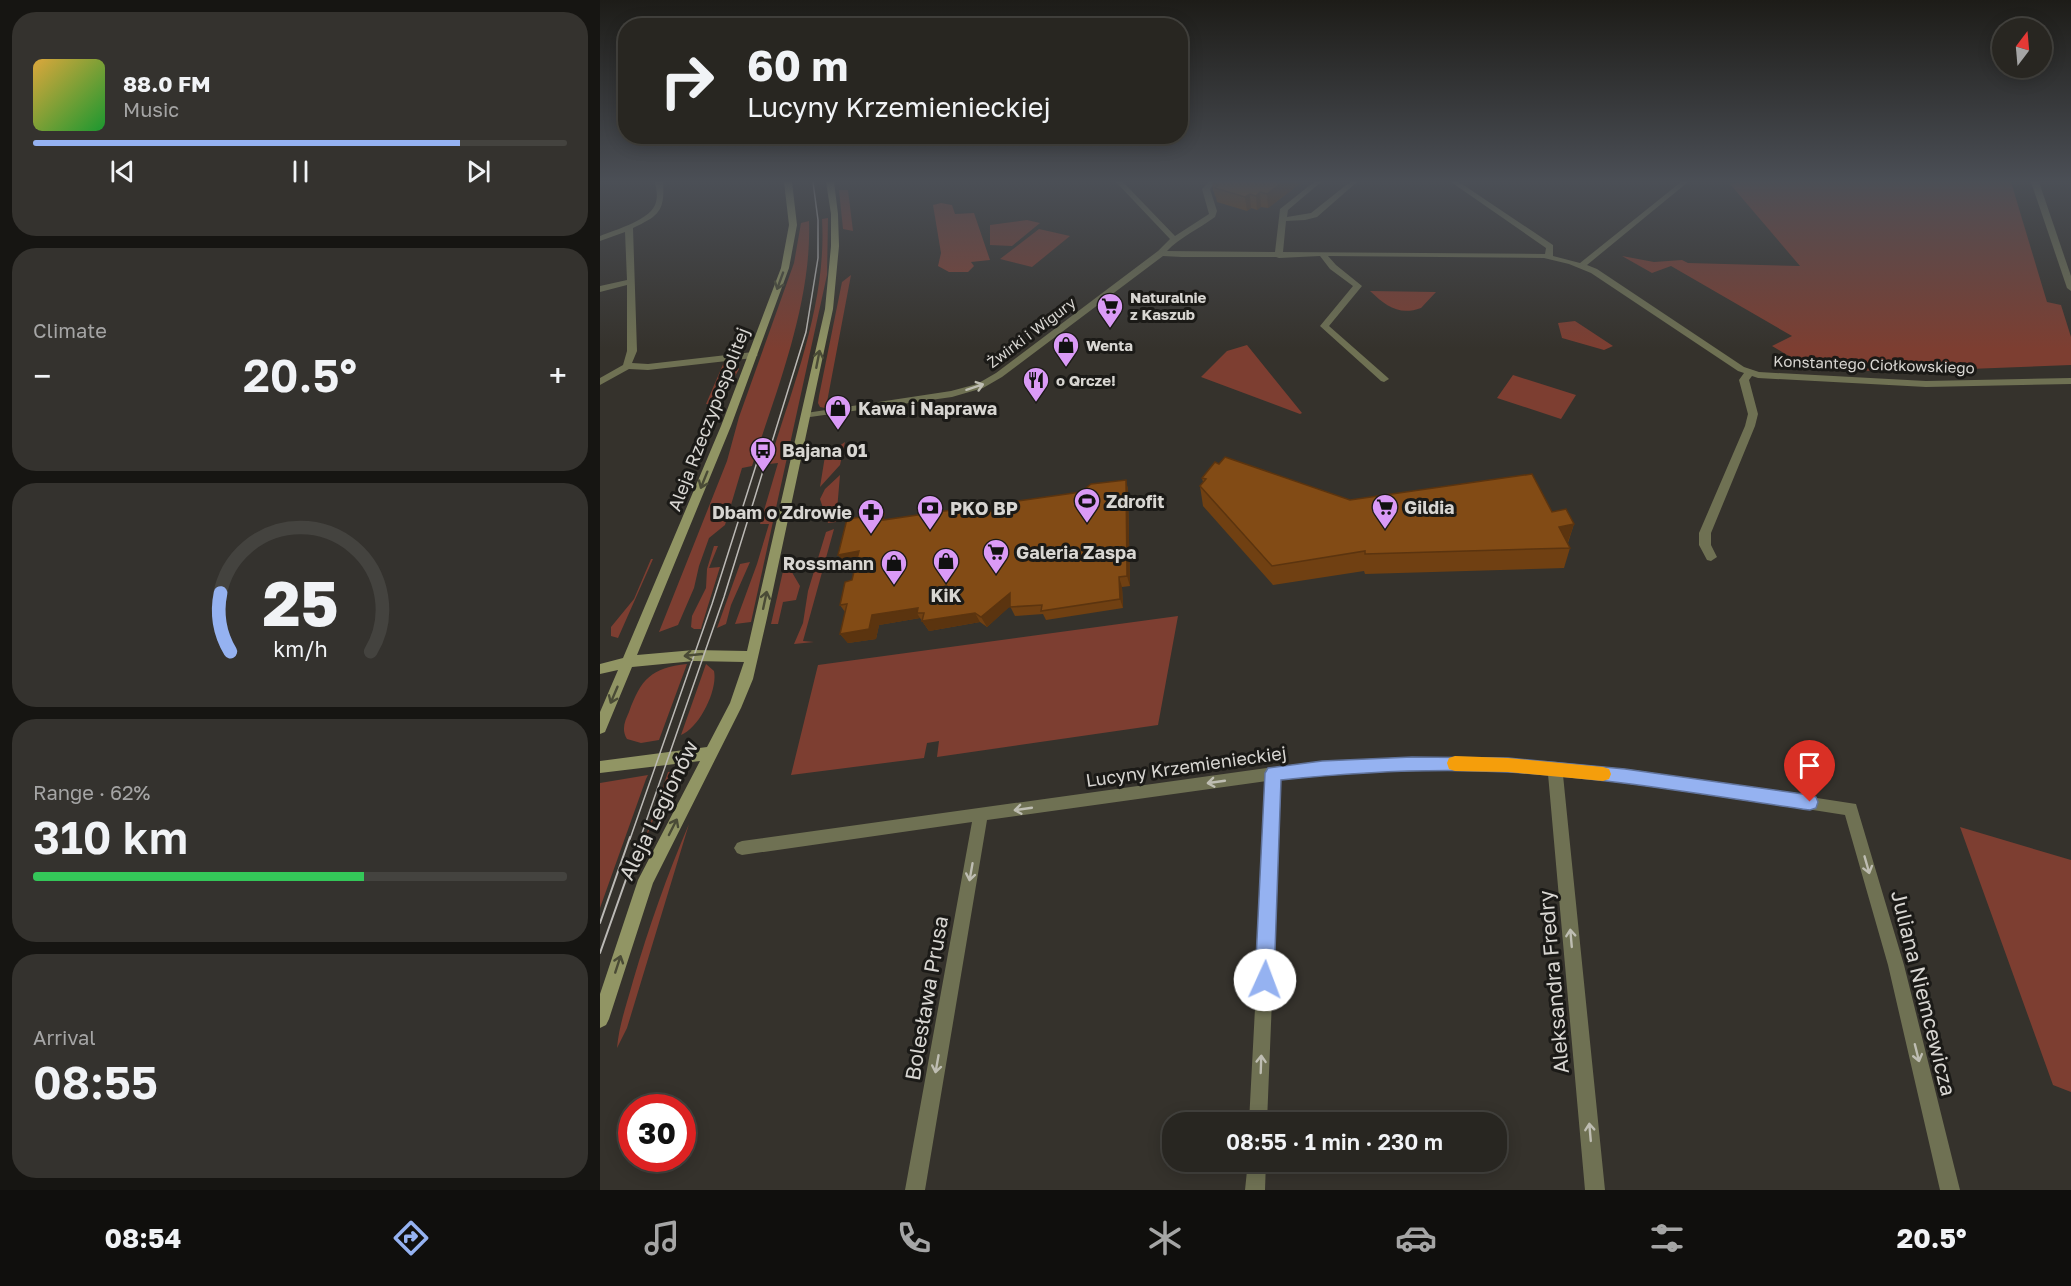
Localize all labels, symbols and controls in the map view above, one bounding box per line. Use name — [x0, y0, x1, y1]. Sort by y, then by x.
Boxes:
north arrow — [1992, 18, 2052, 78]
map controls — [1992, 18, 2052, 78]
text: 60 m — [747, 40, 848, 90]
icon: right — [648, 42, 726, 120]
text: 88.0 FM — [123, 70, 211, 97]
text: Lucyny Krzemienieckiej — [747, 91, 1051, 123]
text: Music — [123, 97, 179, 121]
icon: previous — [106, 155, 139, 188]
icon: pause — [284, 155, 317, 188]
icon: next — [462, 155, 495, 188]
one-way arrow — [774, 271, 785, 289]
place label: Naturalnie z Kaszub — [1130, 288, 1207, 323]
supermarket icon: Naturalnie z Kaszub — [1095, 291, 1125, 329]
street label: Żwirki i Wigury — [983, 293, 1079, 371]
text: Climate — [33, 318, 107, 342]
street label: Aleja Rzeczypospolitej — [663, 324, 753, 514]
shop icon: Wenta — [1051, 330, 1081, 368]
place label: Wenta — [1086, 336, 1133, 354]
text: 20.5° — [243, 348, 357, 402]
one-way arrow — [813, 349, 824, 369]
street label: Konstantego Ciołkowskiego — [1773, 351, 1975, 377]
text: − — [33, 356, 51, 395]
text: + — [549, 356, 567, 395]
restaurant icon: o Qrcze! — [1021, 365, 1051, 403]
place label: o Qrcze! — [1056, 371, 1116, 389]
one-way arrow — [965, 381, 984, 392]
shop icon: Kawa i Naprawa — [823, 393, 853, 431]
place label: Kawa i Naprawa — [858, 397, 997, 419]
bus stop icon: Bajana 01 — [748, 435, 778, 473]
place label: Bajana 01 — [782, 439, 867, 461]
one-way arrow — [698, 470, 709, 488]
sports icon: Zdrofit — [1072, 486, 1102, 524]
place label: Zdrofit — [1106, 490, 1164, 512]
supermarket icon: Gildia — [1370, 492, 1400, 530]
bank icon: PKO BP — [915, 493, 945, 531]
place label: Gildia — [1404, 496, 1455, 518]
pharmacy icon: Dbam o Zdrowie — [856, 497, 886, 535]
place label: PKO BP — [950, 497, 1018, 519]
place label: Dbam o Zdrowie — [712, 501, 852, 523]
supermarket icon: Galeria Zaspa — [981, 537, 1011, 575]
place label: Galeria Zaspa — [1016, 541, 1137, 563]
shop icon: KiK — [931, 546, 961, 584]
shop icon: Rossmann — [879, 548, 909, 586]
place label: Rossmann — [783, 552, 874, 574]
text: 25 — [262, 565, 338, 640]
place label: KiK — [930, 584, 962, 606]
one-way arrow — [760, 591, 771, 611]
text: km/h — [273, 636, 327, 662]
one-way arrow — [684, 650, 704, 661]
one-way arrow — [608, 685, 619, 704]
street label: Aleja Legionów — [613, 736, 703, 884]
pin — [1784, 740, 1835, 802]
street label: Lucyny Krzemienieckiej — [1084, 741, 1288, 791]
icon: arrive — [1793, 749, 1826, 782]
one-way arrow — [1206, 776, 1226, 787]
text: Range · 62% — [33, 780, 150, 804]
one-way arrow — [1013, 803, 1033, 814]
text: 310 km — [33, 810, 188, 864]
one-way arrow — [667, 819, 679, 837]
one-way arrow — [1862, 855, 1873, 874]
one-way arrow — [966, 861, 977, 881]
street label: Juliana Niemcewicza — [1886, 887, 1962, 1099]
street label: Aleksandra Fredry — [1532, 889, 1574, 1075]
street label: Bolesława Prusa — [899, 914, 953, 1082]
one-way arrow — [1565, 928, 1576, 948]
position arrow — [1233, 948, 1297, 1012]
one-way arrow — [614, 955, 625, 974]
text: Arrival — [33, 1025, 96, 1049]
one-way arrow — [1911, 1044, 1923, 1063]
one-way arrow — [932, 1053, 943, 1073]
one-way arrow — [1255, 1054, 1266, 1074]
text: 08:55 — [33, 1055, 158, 1109]
speed limit sign: 30 — [618, 1094, 696, 1172]
one-way arrow — [1584, 1122, 1595, 1142]
text: 08:55 · 1 min · 230 m — [1226, 1128, 1443, 1155]
icon: directions — [390, 1217, 432, 1259]
icon: music — [641, 1217, 683, 1259]
icon: phone — [893, 1217, 935, 1259]
icon: climate — [1144, 1217, 1186, 1259]
icon: car — [1395, 1217, 1437, 1259]
icon: filters — [1646, 1217, 1688, 1259]
text: 08:54 — [105, 1222, 181, 1254]
text: 20.5° — [1897, 1222, 1966, 1254]

